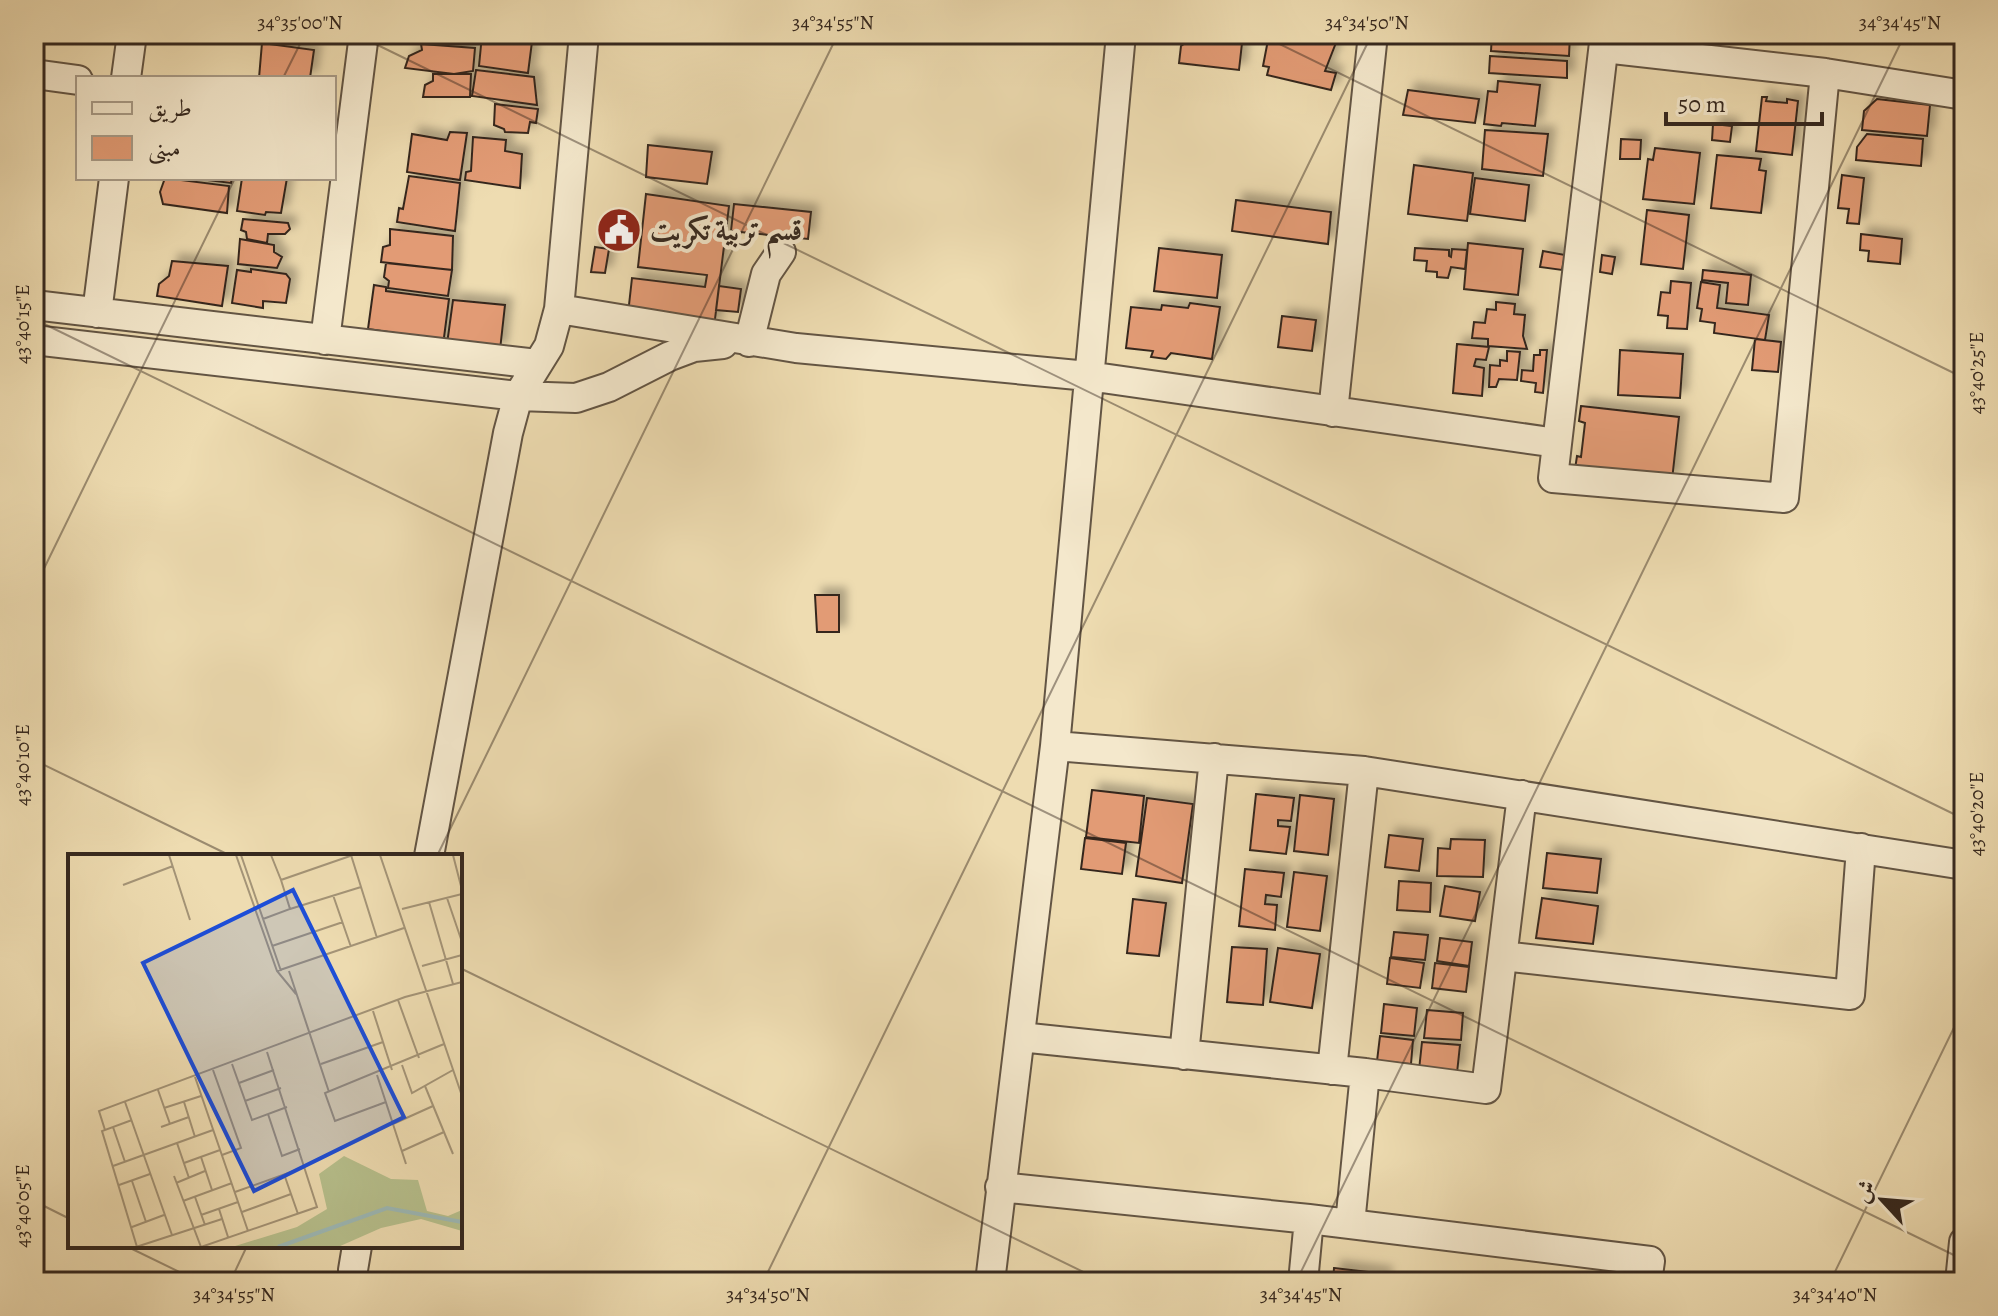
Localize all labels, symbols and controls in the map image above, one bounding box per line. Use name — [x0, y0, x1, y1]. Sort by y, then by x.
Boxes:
text: 34°35'00"N — [257, 9, 343, 36]
text: 34°34'55"N — [792, 9, 874, 36]
text: 34°34'50"N — [1325, 9, 1409, 36]
text: 34°34'45"N — [1859, 9, 1941, 36]
legend — [76, 76, 336, 180]
scale bar — [1666, 76, 1822, 126]
text: 50 m — [1678, 88, 1726, 120]
text: طريق — [148, 92, 192, 124]
text: مبنى — [148, 132, 181, 165]
public building icon: قسم تربية تكريت — [595, 206, 643, 254]
place label: قسم تربية تكريت — [650, 210, 802, 259]
text: 43°40'15"E — [9, 284, 36, 364]
text: 43°40'25"E — [1963, 332, 1990, 414]
text: 43°40'10"E — [9, 724, 36, 806]
text: 43°40'20"E — [1963, 772, 1990, 856]
inset map — [68, 854, 462, 1248]
north arrow — [1842, 1160, 1922, 1240]
text: 43°40'05"E — [9, 1164, 36, 1248]
text: ش — [1847, 1175, 1883, 1208]
text: 34°34'55"N — [193, 1281, 275, 1308]
text: 34°34'50"N — [726, 1281, 810, 1308]
text: 34°34'45"N — [1260, 1281, 1342, 1308]
text: 34°34'40"N — [1793, 1281, 1877, 1308]

